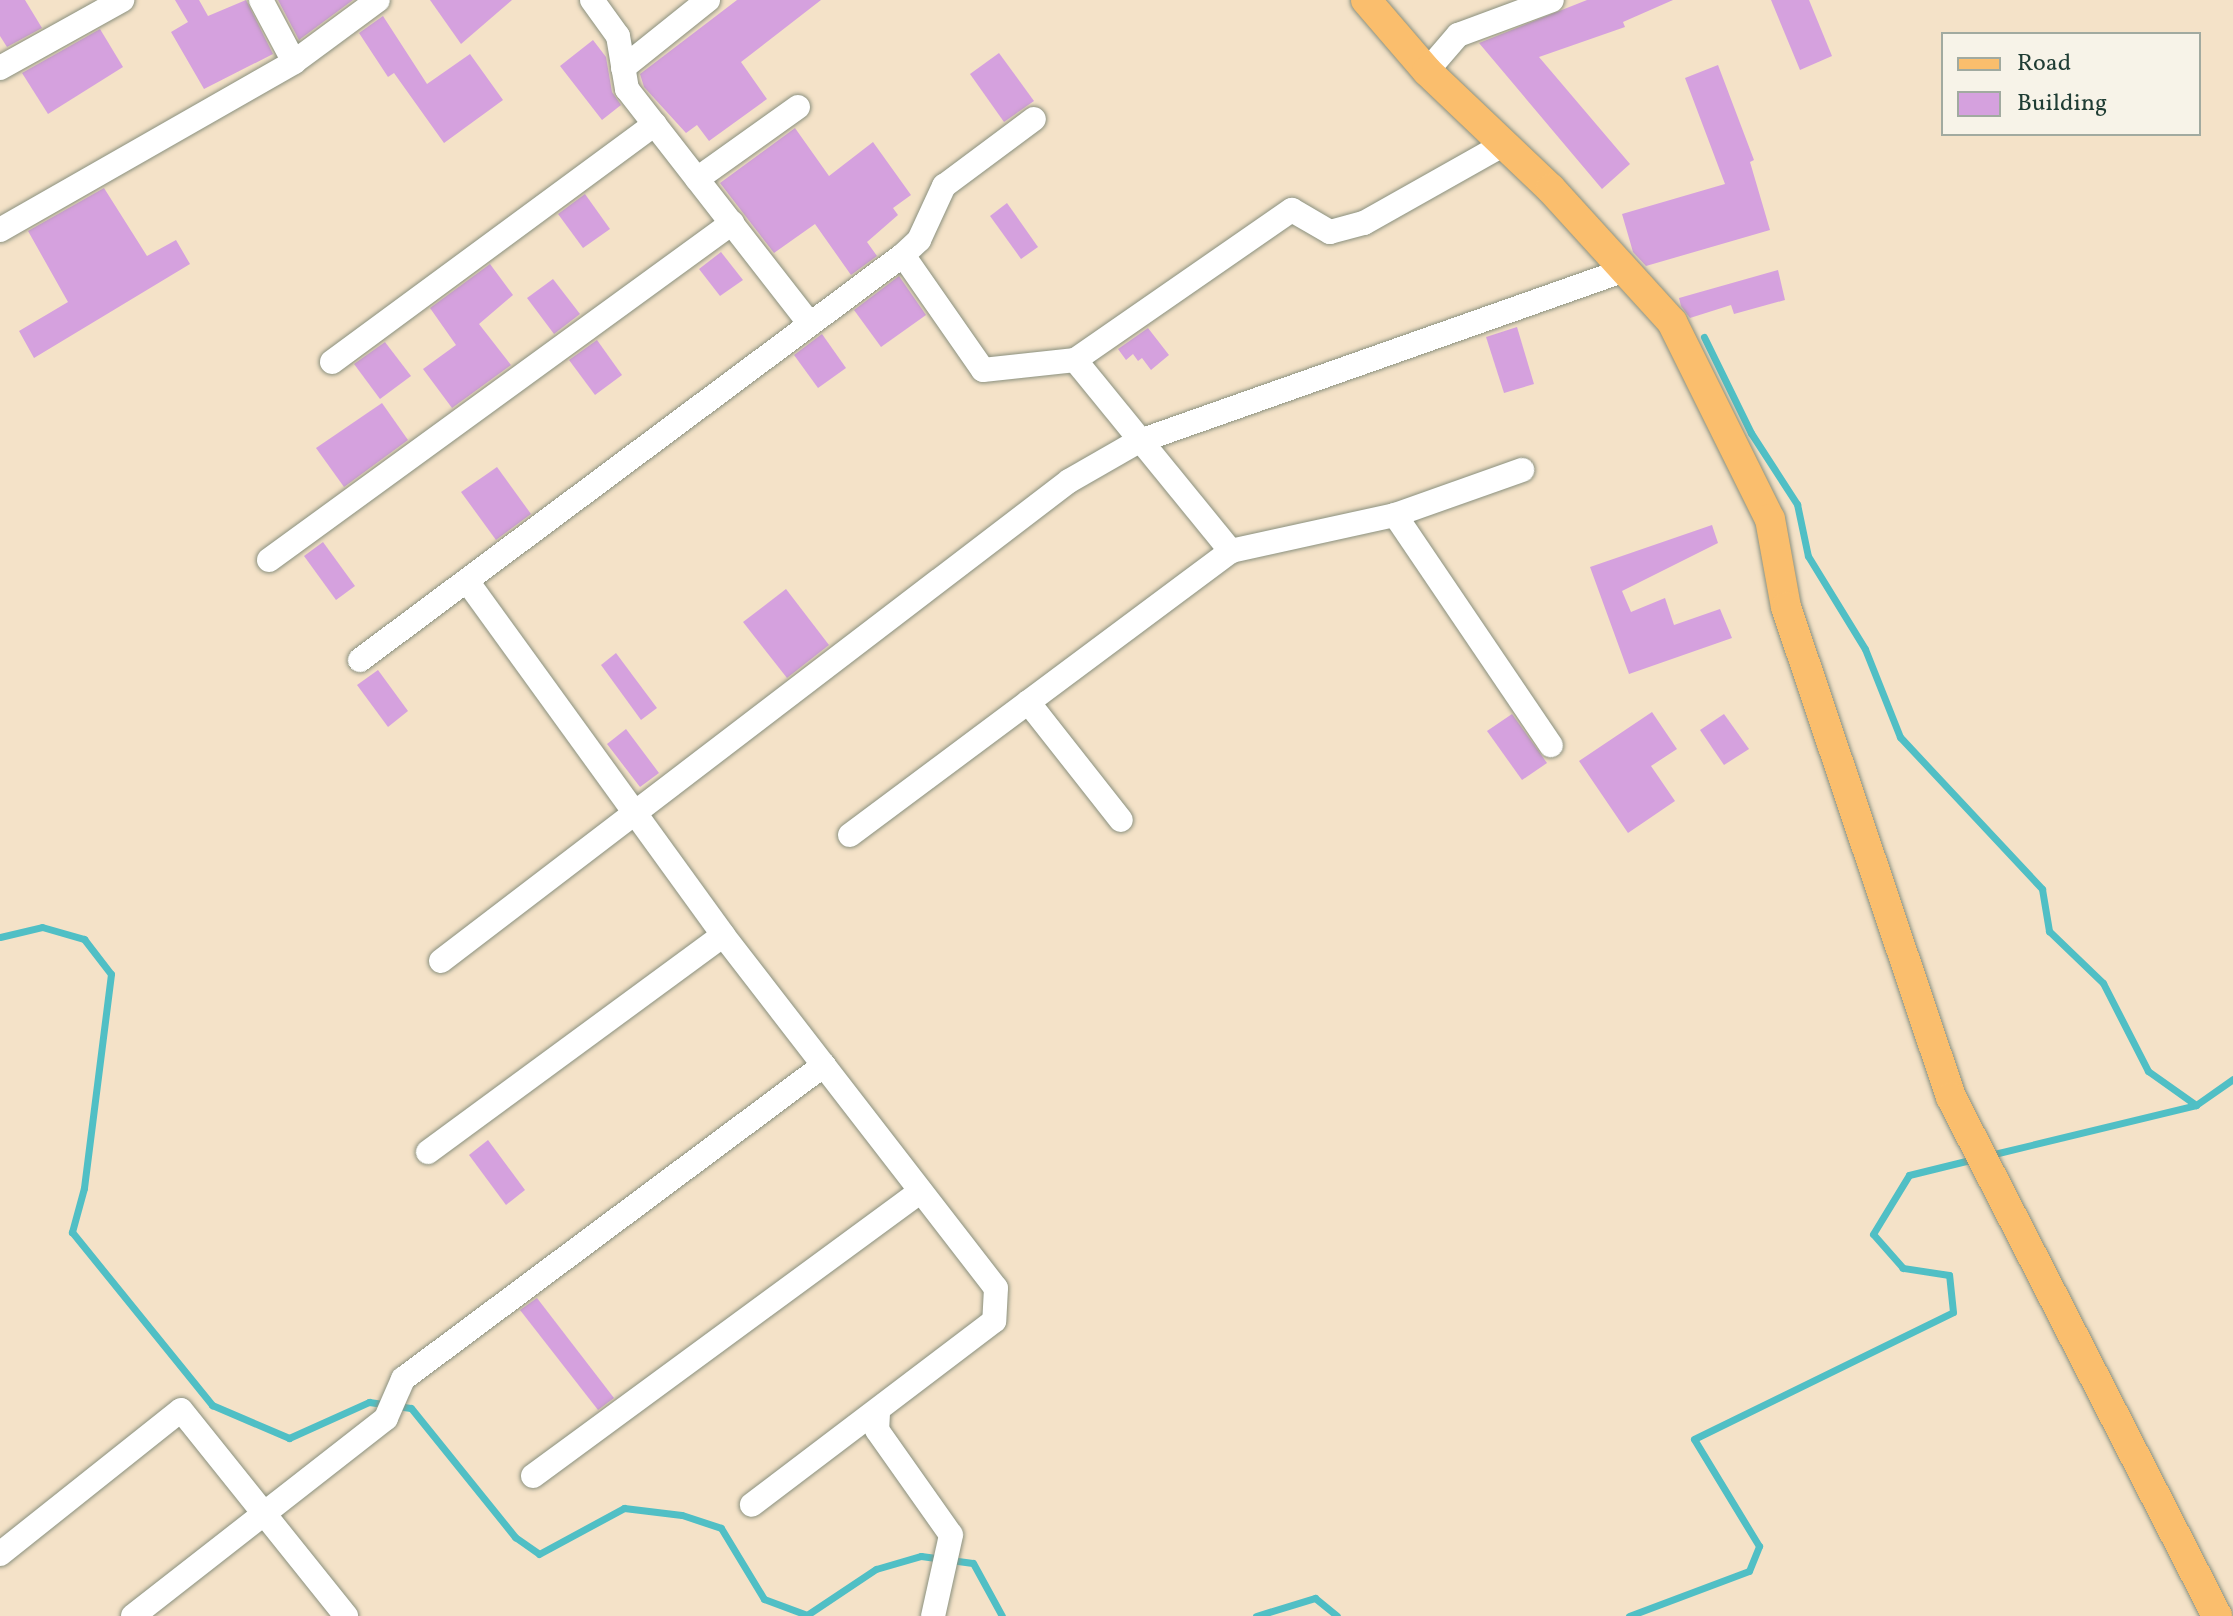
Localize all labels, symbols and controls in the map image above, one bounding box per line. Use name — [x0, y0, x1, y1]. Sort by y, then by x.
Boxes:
legend — [1941, 32, 2201, 136]
text: Road — [2017, 47, 2071, 81]
text: Building — [2017, 87, 2107, 121]

